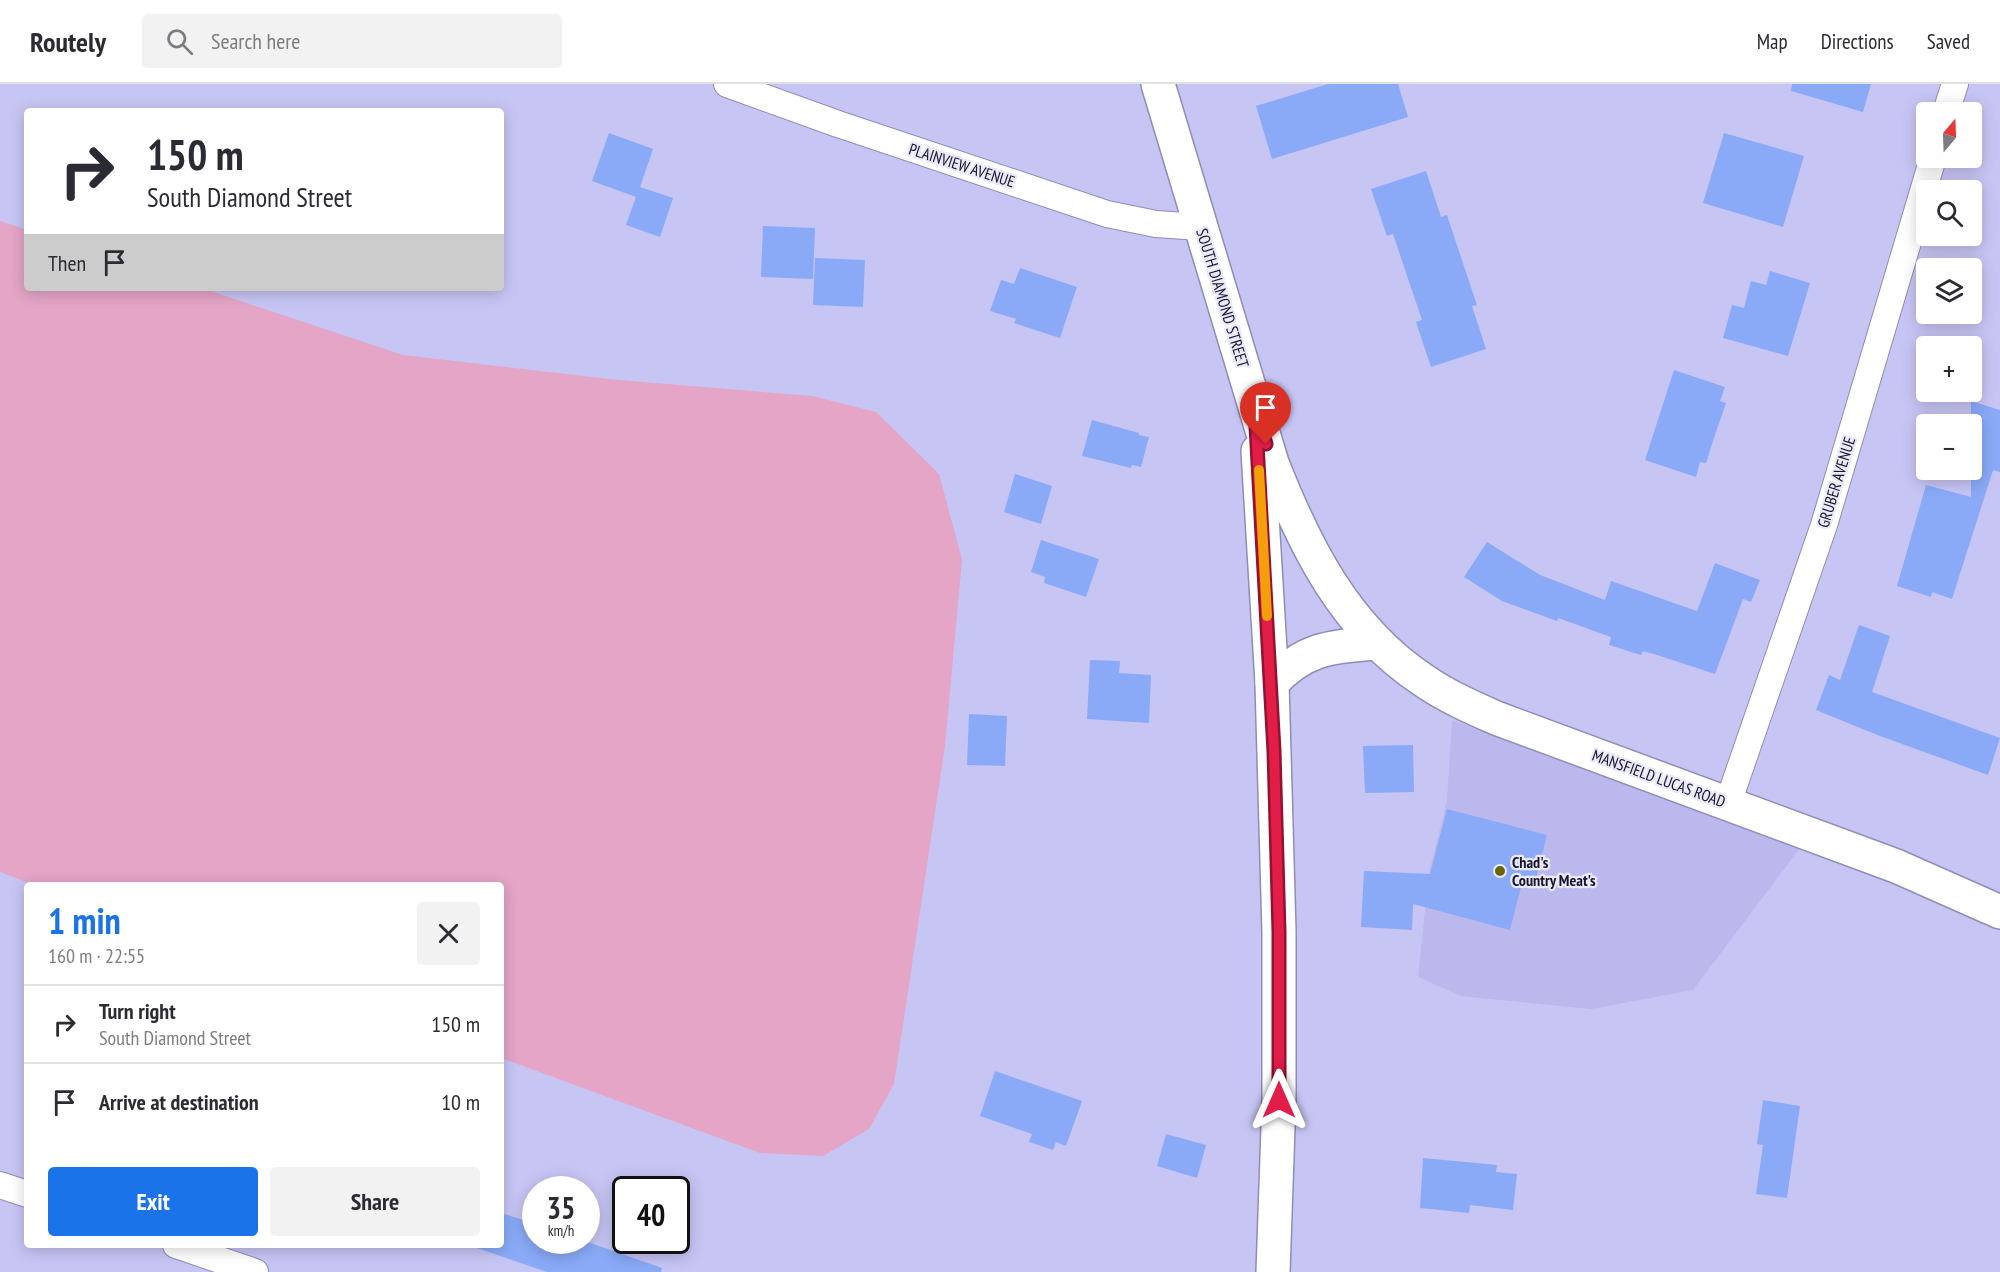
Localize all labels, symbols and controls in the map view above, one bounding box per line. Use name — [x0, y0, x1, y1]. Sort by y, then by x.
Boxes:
search box — [142, 14, 562, 68]
text: Routely — [30, 23, 106, 60]
icon: search — [163, 25, 196, 58]
text: Search here — [211, 27, 300, 55]
text: Map — [1757, 28, 1788, 55]
text: Directions — [1821, 28, 1894, 55]
text: Saved — [1927, 28, 1970, 55]
north arrow — [1916, 102, 1982, 168]
map controls — [1916, 102, 1982, 480]
text: 150 m — [147, 127, 244, 182]
icon: right — [48, 132, 126, 210]
street label: PLAINVIEW AVENUE — [906, 138, 1018, 192]
text: South Diamond Street — [147, 180, 352, 214]
button: search — [1916, 180, 1982, 246]
street label: SOUTH DIAMOND STREET — [1192, 226, 1254, 370]
icon: arrive — [98, 246, 131, 279]
text: Then — [48, 249, 86, 277]
button: layers — [1916, 258, 1982, 324]
button: + — [1916, 336, 1982, 402]
pin — [1240, 382, 1291, 444]
icon: arrive — [1249, 391, 1282, 424]
button: − — [1916, 414, 1982, 480]
street label: GRUBER AVENUE — [1813, 434, 1859, 530]
street label: MANSFIELD LUCAS ROAD — [1590, 745, 1728, 811]
place label: Chad's Country Meat's — [1512, 852, 1596, 890]
marker: Chad's Country Meat's — [1493, 864, 1507, 878]
text: 1 min — [48, 897, 121, 944]
button: close — [417, 902, 480, 965]
text: 160 m · 22:55 — [48, 943, 145, 969]
text: Turn right — [99, 997, 176, 1025]
icon: right — [48, 1008, 81, 1041]
text: 150 m — [431, 1010, 480, 1038]
text: South Diamond Street — [99, 1025, 251, 1051]
position arrow — [1247, 1068, 1311, 1132]
icon: arrive — [48, 1086, 81, 1119]
text: Arrive at destination — [99, 1088, 259, 1116]
text: 10 m — [441, 1088, 480, 1116]
button: Exit — [48, 1167, 258, 1236]
button: Share — [270, 1167, 480, 1236]
speed limit sign: 40 — [612, 1176, 690, 1254]
text: 35 — [547, 1188, 575, 1227]
text: km/h — [548, 1221, 574, 1240]

